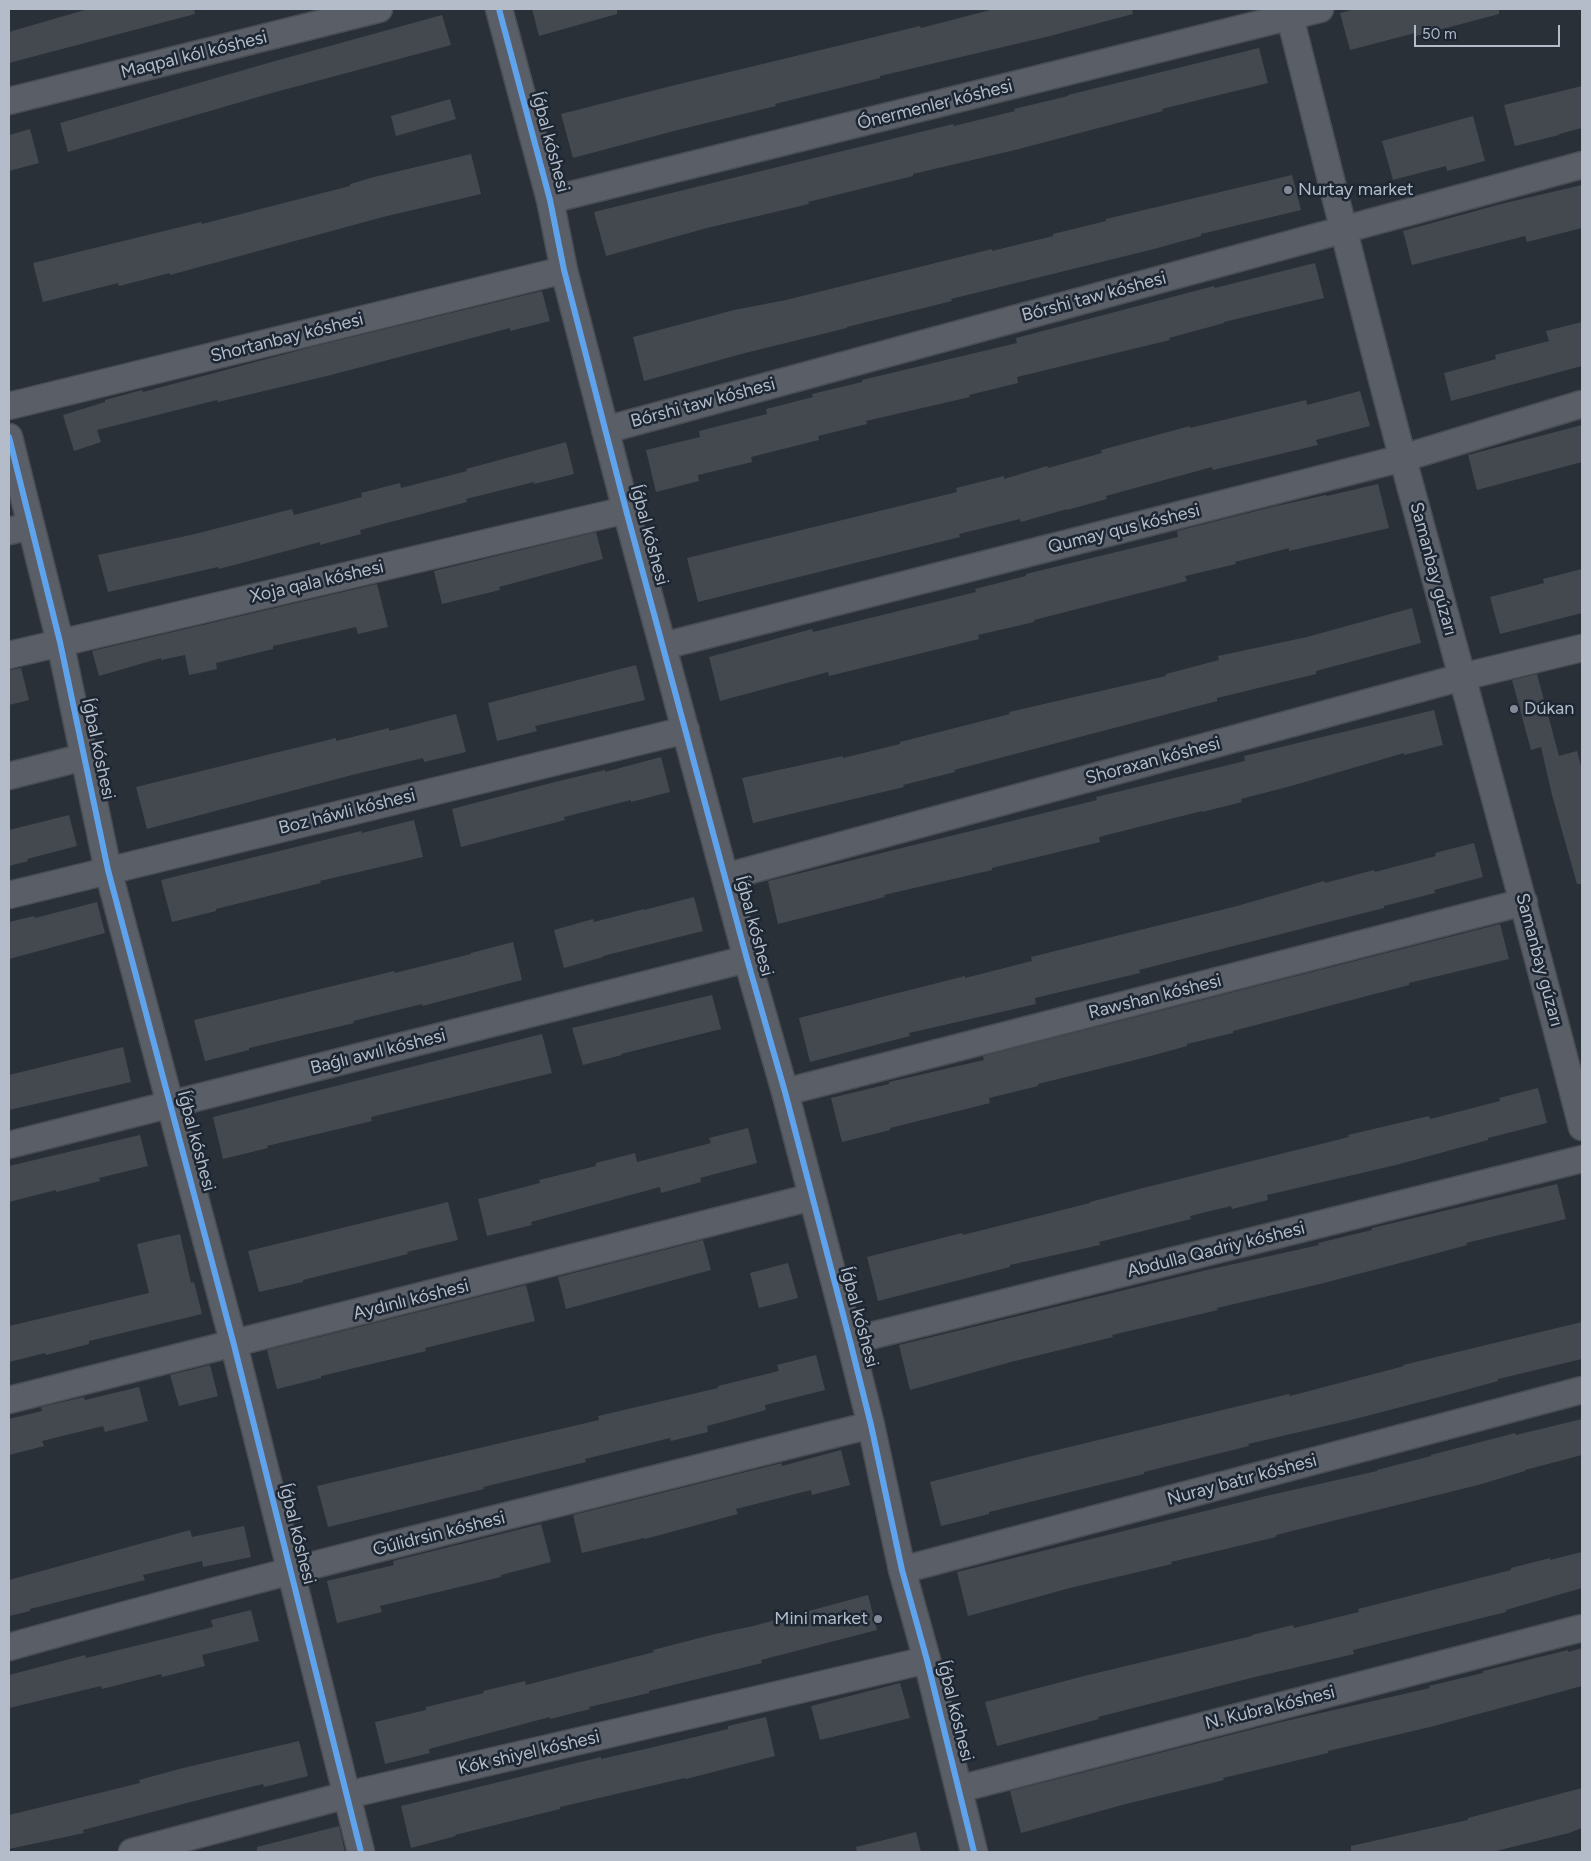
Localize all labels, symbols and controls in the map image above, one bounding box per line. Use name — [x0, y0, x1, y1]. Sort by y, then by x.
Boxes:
scale bar — [1416, 15, 1562, 47]
text: 50 m — [1422, 25, 1457, 43]
street label: Maqpal kól kóshesi — [119, 26, 269, 84]
street label: Ónermenler kóshesi — [855, 75, 1015, 135]
street label: Íǵbal kóshesi — [526, 89, 574, 195]
place label: Nurtay market — [1298, 179, 1414, 201]
marker: Nurtay market — [1282, 184, 1294, 196]
street label: Bórshi taw kóshesi — [1019, 267, 1169, 327]
street label: Shortanbay kóshesi — [208, 309, 366, 367]
street label: Bórshi taw kóshesi — [628, 373, 778, 433]
street label: Íǵbal kóshesi — [625, 482, 673, 588]
street label: Qumay qus kóshesi — [1046, 500, 1202, 558]
street label: Samanbay gúzarı — [1405, 500, 1461, 638]
street label: Xoja qala kóshesi — [248, 556, 386, 608]
street label: Íǵbal kóshesi — [77, 696, 119, 802]
place label: Dúkan — [1524, 698, 1574, 720]
marker: Dúkan — [1508, 703, 1520, 715]
street label: Shoraxan kóshesi — [1083, 733, 1223, 789]
street label: Boz háwli kóshesi — [276, 785, 418, 839]
street label: Íǵbal kóshesi — [730, 873, 778, 979]
street label: Samanbay gúzarı — [1511, 891, 1567, 1029]
street label: Rawshan kóshesi — [1086, 970, 1224, 1024]
street label: Baǵlı awıl kóshesi — [308, 1025, 448, 1079]
street label: Íǵbal kóshesi — [172, 1088, 220, 1194]
street label: Abdulla Qadriy kóshesi — [1125, 1217, 1307, 1283]
street label: Íǵbal kóshesi — [835, 1264, 883, 1370]
street label: Aydınlı kóshesi — [351, 1275, 471, 1325]
street label: Nuray batır kóshesi — [1165, 1450, 1319, 1510]
street label: Íǵbal kóshesi — [274, 1481, 320, 1587]
street label: Gúlidrsin kóshesi — [371, 1507, 507, 1561]
place label: Mini market — [774, 1608, 868, 1630]
marker: Mini market — [872, 1613, 884, 1625]
street label: Íǵbal kóshesi — [932, 1658, 978, 1764]
street label: N. Kubra kóshesi — [1203, 1681, 1337, 1735]
street label: Kók shiyel kóshesi — [456, 1726, 602, 1780]

